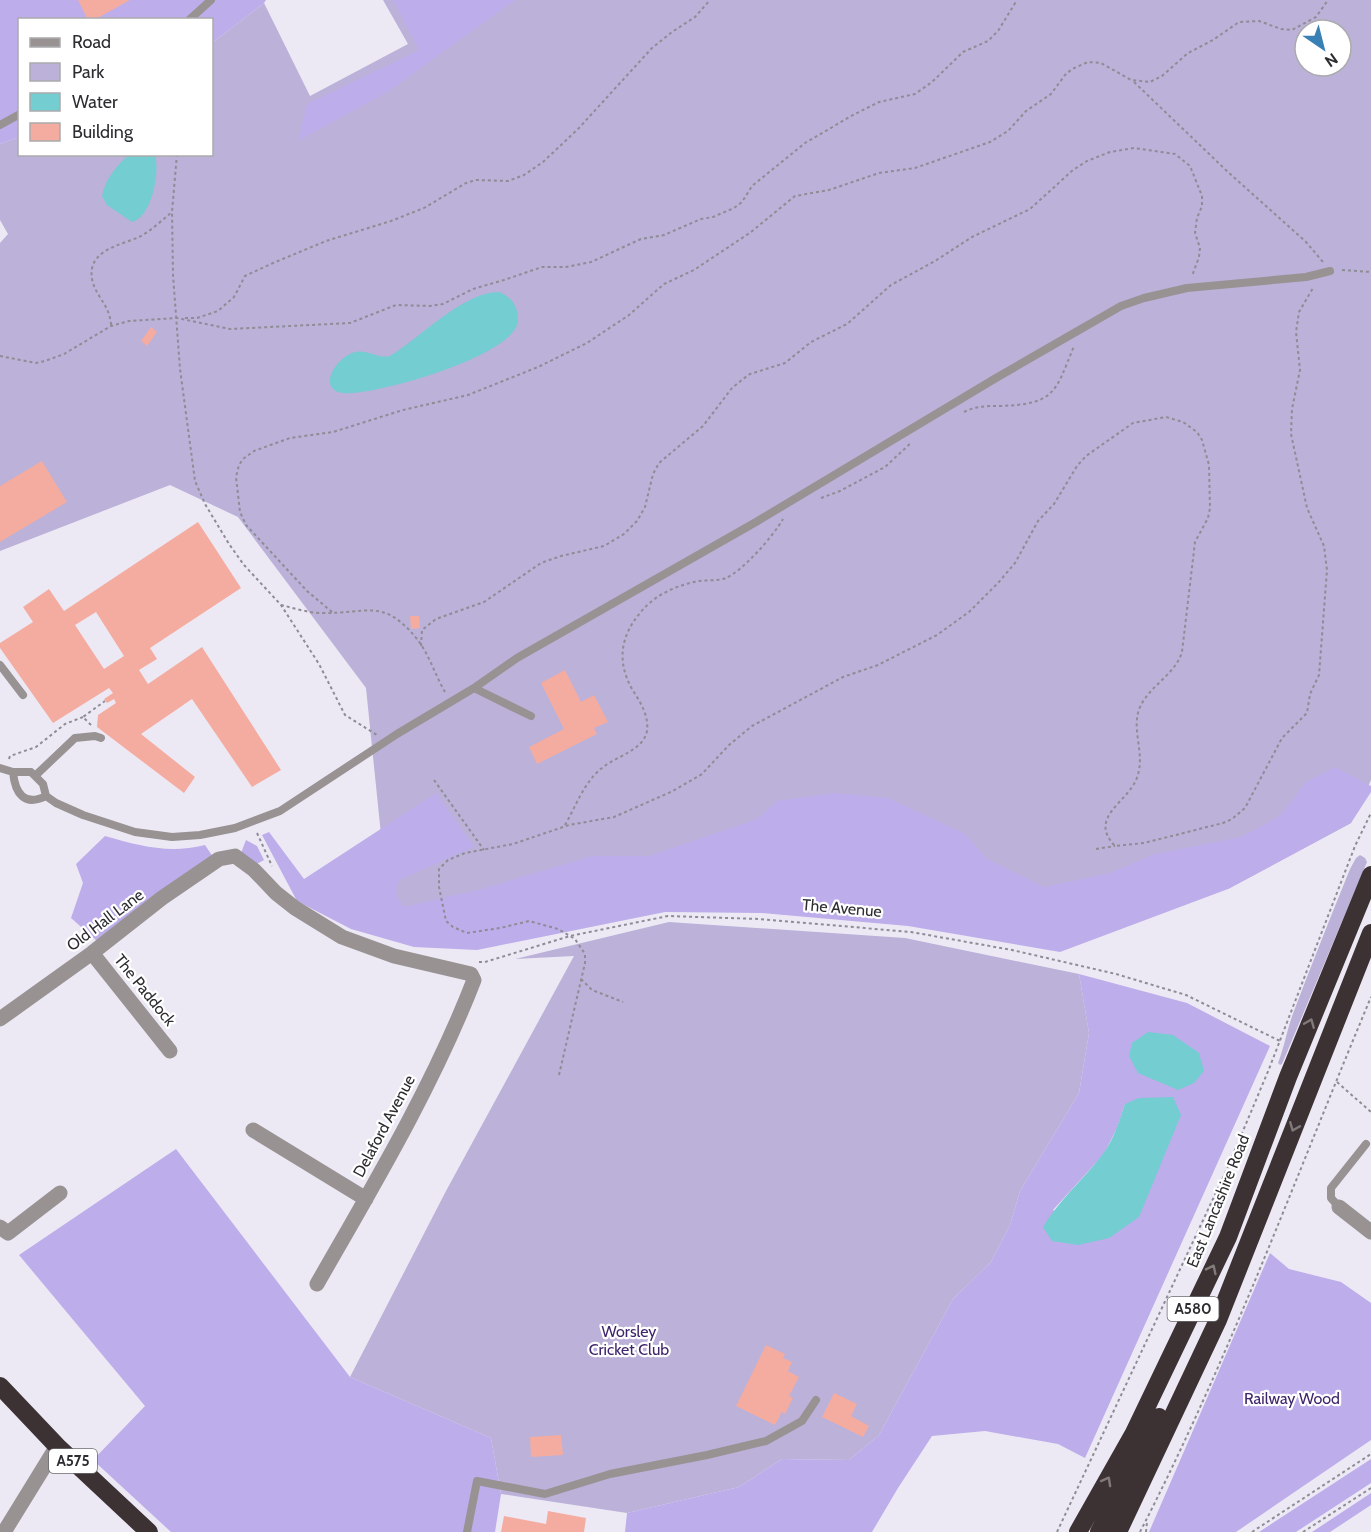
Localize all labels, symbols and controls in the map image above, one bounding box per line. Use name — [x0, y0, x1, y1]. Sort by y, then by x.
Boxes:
legend — [18, 18, 213, 156]
north arrow — [1293, 18, 1353, 78]
text: Road — [72, 31, 111, 53]
text: N — [1321, 49, 1341, 71]
text: Park — [72, 61, 105, 83]
text: Water — [72, 91, 118, 113]
text: Building — [72, 121, 134, 143]
street label: Old Hall Lane — [63, 885, 147, 955]
street label: The Avenue — [802, 895, 882, 921]
street label: The Paddock — [110, 950, 180, 1030]
one-way arrow — [1303, 1018, 1315, 1029]
street label: Delaford Avenue — [349, 1072, 419, 1180]
one-way arrow — [1289, 1121, 1301, 1132]
street label: East Lancashire Road — [1183, 1132, 1253, 1270]
one-way arrow — [1205, 1264, 1217, 1275]
road number: A580 — [1168, 1297, 1218, 1321]
park label: Worsley Cricket Club — [589, 1322, 669, 1359]
park label: Railway Wood — [1244, 1389, 1340, 1408]
road number: A575 — [49, 1449, 97, 1473]
one-way arrow — [1099, 1477, 1111, 1487]

